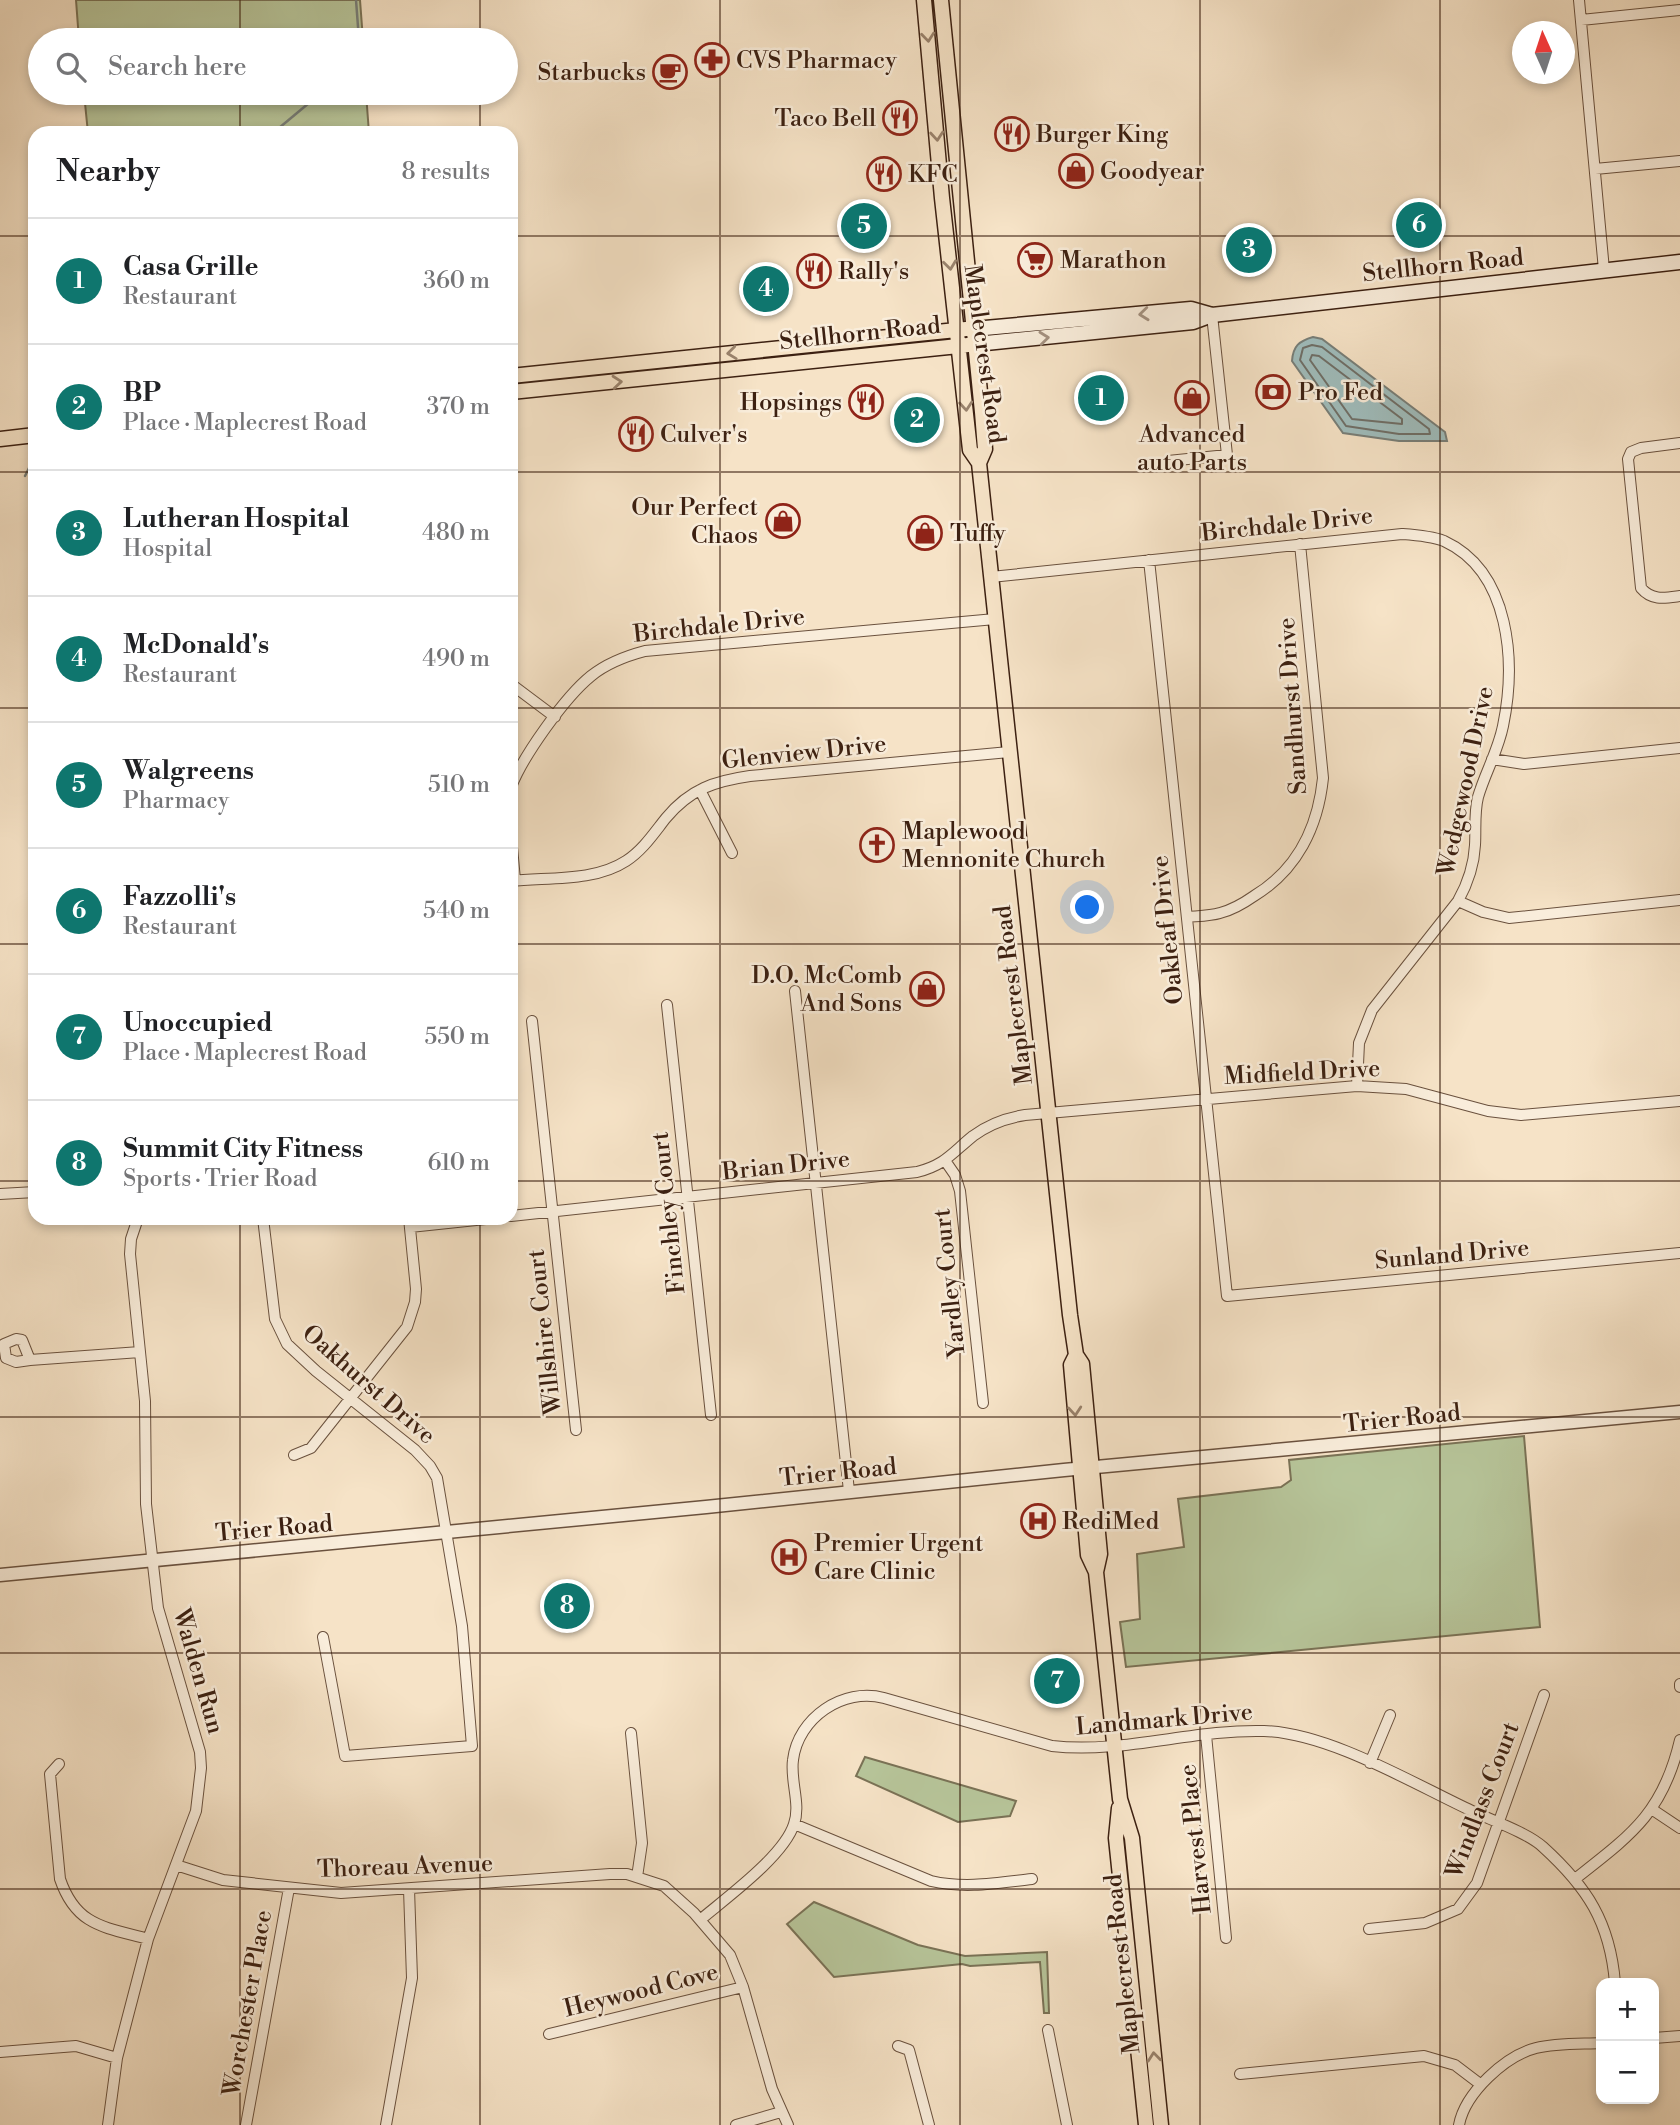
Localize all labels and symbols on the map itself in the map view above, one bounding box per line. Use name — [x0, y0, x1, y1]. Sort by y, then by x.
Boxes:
north arrow — [1512, 21, 1575, 84]
one-way arrow — [920, 32, 935, 43]
pharmacy icon: CVS Pharmacy — [693, 41, 731, 79]
place label: CVS Pharmacy — [736, 46, 897, 76]
cafe icon: Starbucks — [651, 53, 689, 91]
place label: Starbucks — [538, 58, 646, 88]
restaurant icon: Taco Bell — [881, 99, 919, 137]
place label: Taco Bell — [775, 104, 876, 134]
restaurant icon: Burger King — [993, 115, 1031, 153]
place label: Burger King — [1035, 120, 1169, 150]
one-way arrow — [929, 131, 944, 142]
shop icon: Goodyear — [1057, 152, 1095, 190]
restaurant icon: KFC — [865, 155, 903, 193]
place label: Goodyear — [1100, 157, 1205, 187]
place label: KFC — [908, 160, 958, 190]
pin: 6 — [1396, 199, 1442, 251]
pin: 5 — [841, 200, 887, 252]
pin: 3 — [1226, 224, 1272, 276]
supermarket icon: Marathon — [1016, 241, 1054, 279]
street label: Stellhorn Road — [1361, 243, 1526, 289]
place label: Marathon — [1060, 246, 1167, 276]
restaurant icon: Rally's — [795, 252, 833, 290]
place label: Rally's — [838, 257, 909, 287]
one-way arrow — [942, 260, 957, 271]
pin: 4 — [743, 263, 789, 315]
street label: Maplecrest Road — [957, 263, 1011, 446]
one-way arrow — [1139, 306, 1150, 321]
street label: Stellhorn Road — [778, 311, 943, 357]
one-way arrow — [1039, 331, 1050, 346]
one-way arrow — [726, 345, 738, 360]
pin: 1 — [1078, 372, 1124, 424]
bank icon: Pro Fed — [1254, 373, 1292, 411]
one-way arrow — [612, 375, 623, 390]
place label: Pro Fed — [1298, 378, 1383, 408]
shop icon: Advanced auto Parts — [1173, 379, 1211, 417]
restaurant icon: Hopsings — [847, 383, 885, 421]
place label: Hopsings — [740, 388, 842, 418]
pin: 2 — [894, 394, 940, 446]
one-way arrow — [958, 401, 973, 412]
restaurant icon: Culver's — [617, 415, 655, 453]
place label: Culver's — [660, 420, 747, 450]
place label: Advanced auto Parts — [1137, 420, 1247, 478]
place label: Our Perfect Chaos — [631, 493, 758, 551]
street label: Birchdale Drive — [1199, 501, 1374, 549]
shop icon: Our Perfect Chaos — [764, 502, 802, 540]
shop icon: Tuffy — [906, 514, 944, 552]
place label: Tuffy — [950, 519, 1006, 549]
street label: Birchdale Drive — [631, 602, 806, 650]
street label: Sandhurst Drive — [1272, 616, 1314, 795]
street label: Wedgewood Drive — [1431, 684, 1501, 880]
street label: Glenview Drive — [720, 729, 888, 777]
place label: Maplewood Mennonite Church — [902, 817, 1106, 875]
church icon: Maplewood Mennonite Church — [858, 826, 896, 864]
street label: Oakleaf Drive — [1145, 854, 1191, 1006]
your location — [1070, 890, 1104, 924]
street label: Maplecrest Road — [988, 903, 1040, 1086]
place label: D.O. McComb And Sons — [751, 961, 902, 1019]
shop icon: D.O. McComb And Sons — [908, 970, 946, 1008]
street label: Midfield Drive — [1223, 1054, 1381, 1092]
street label: Finchley Court — [646, 1130, 692, 1295]
street label: Brian Drive — [720, 1144, 851, 1188]
street label: Yardley Court — [927, 1207, 973, 1361]
street label: Sunland Drive — [1374, 1233, 1531, 1277]
street label: Willshire Court — [521, 1247, 569, 1417]
street label: Oakhurst Drive — [295, 1319, 441, 1451]
street label: Trier Road — [1342, 1398, 1463, 1440]
one-way arrow — [1067, 1406, 1082, 1417]
street label: Trier Road — [778, 1452, 899, 1494]
hospital icon: RediMed — [1019, 1502, 1057, 1540]
place label: RediMed — [1062, 1507, 1159, 1537]
street label: Trier Road — [214, 1509, 334, 1549]
place label: Premier Urgent Care Clinic — [814, 1529, 984, 1587]
hospital icon: Premier Urgent Care Clinic — [770, 1538, 808, 1576]
pin: 8 — [544, 1580, 590, 1632]
street label: Walden Run — [166, 1604, 230, 1737]
pin: 7 — [1034, 1655, 1080, 1707]
street label: Landmark Drive — [1074, 1697, 1254, 1743]
street label: Windlass Court — [1439, 1717, 1527, 1884]
street label: Harvest Place — [1173, 1763, 1219, 1915]
street label: Thoreau Avenue — [316, 1849, 494, 1885]
street label: Maplecrest Road — [1099, 1872, 1147, 2055]
street label: Worchester Place — [217, 1908, 279, 2100]
street label: Heywood Cove — [561, 1957, 721, 2025]
one-way arrow — [1147, 2051, 1162, 2063]

